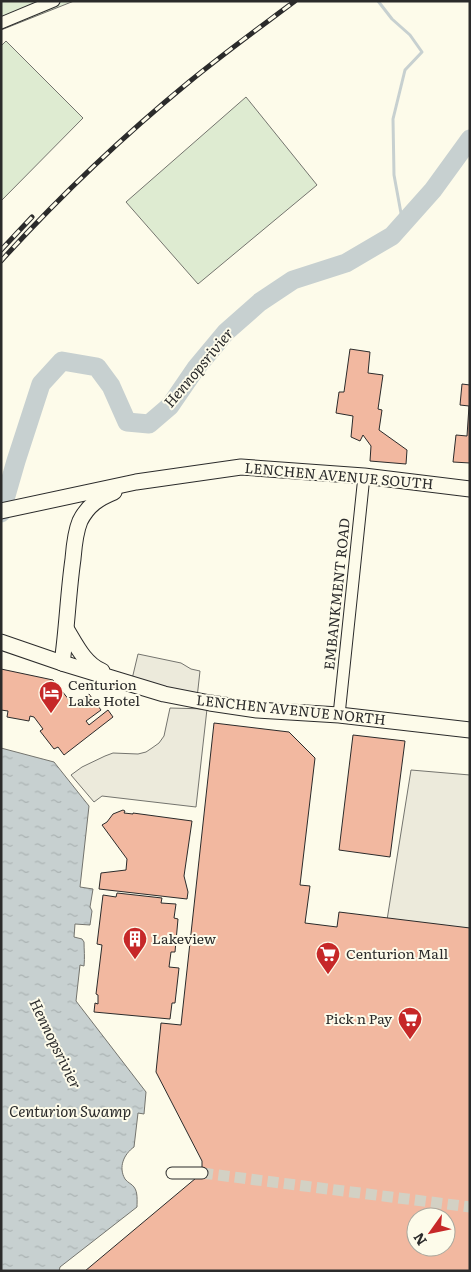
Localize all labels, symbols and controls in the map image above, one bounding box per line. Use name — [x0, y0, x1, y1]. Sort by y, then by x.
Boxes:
water label: Hennopsrivier — [157, 322, 238, 412]
street label: LENCHEN AVENUE SOUTH — [244, 457, 434, 493]
street label: EMBANKMENT ROAD — [318, 517, 354, 671]
place label: Centurion Lake Hotel — [68, 674, 140, 710]
hotel icon: Centurion Lake Hotel — [38, 680, 64, 714]
street label: LENCHEN AVENUE NORTH — [195, 689, 387, 729]
building icon: Lakeview — [122, 926, 148, 960]
place label: Lakeview — [152, 928, 216, 948]
supermarket icon: Centurion Mall — [315, 941, 341, 975]
place label: Centurion Mall — [346, 943, 449, 963]
water label: Hennopsrivier — [24, 994, 88, 1093]
supermarket icon: Pick n Pay — [397, 1006, 423, 1040]
place label: Pick n Pay — [325, 1008, 393, 1028]
water label: Centurion Swamp — [9, 1099, 131, 1122]
north arrow — [406, 1207, 456, 1257]
text: N — [408, 1229, 431, 1250]

